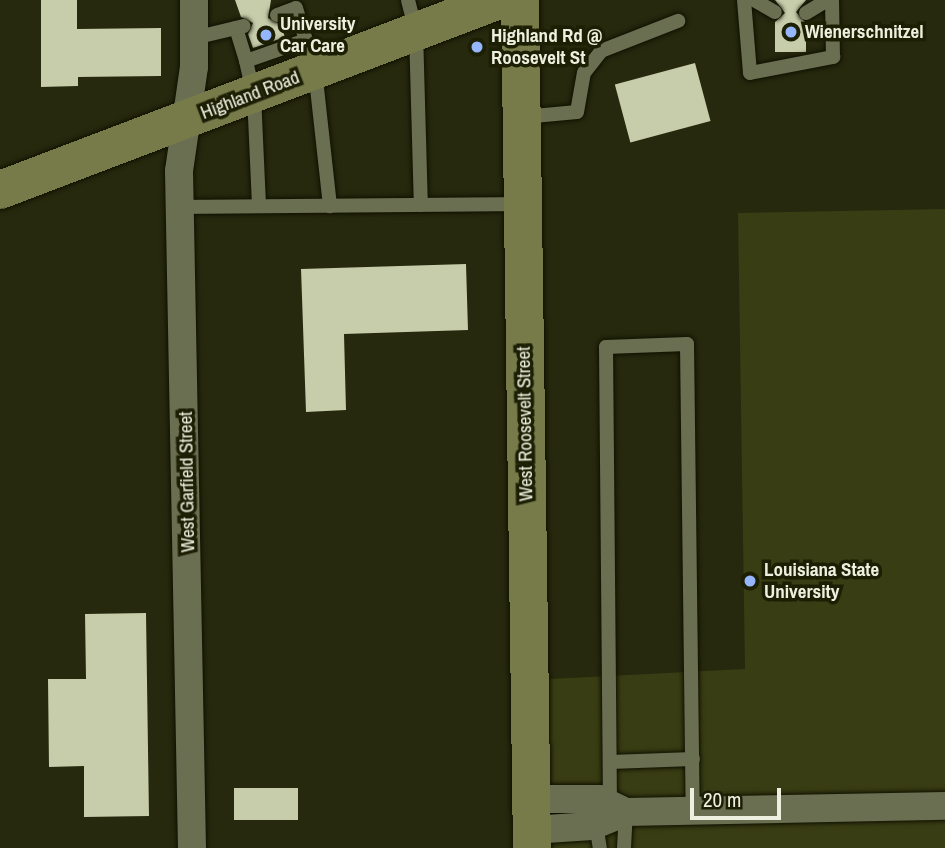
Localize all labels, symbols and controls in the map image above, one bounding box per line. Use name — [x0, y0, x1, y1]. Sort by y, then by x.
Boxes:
place label: University Car Care — [280, 13, 355, 57]
place label: Wienerschnitzel — [805, 21, 923, 43]
marker: Wienerschnitzel — [783, 24, 799, 40]
place label: Highland Rd @ Roosevelt St — [491, 25, 602, 69]
marker: University Car Care — [258, 27, 274, 43]
marker: Highland Rd @ Roosevelt St — [469, 39, 485, 55]
street label: Highland Road — [197, 66, 303, 124]
street label: West Roosevelt Street — [512, 346, 538, 502]
street label: West Garfield Street — [174, 411, 200, 553]
place label: Louisiana State University — [764, 559, 879, 603]
marker: Louisiana State University — [742, 573, 758, 589]
scale bar — [693, 774, 784, 818]
text: 20 m — [703, 785, 741, 814]

